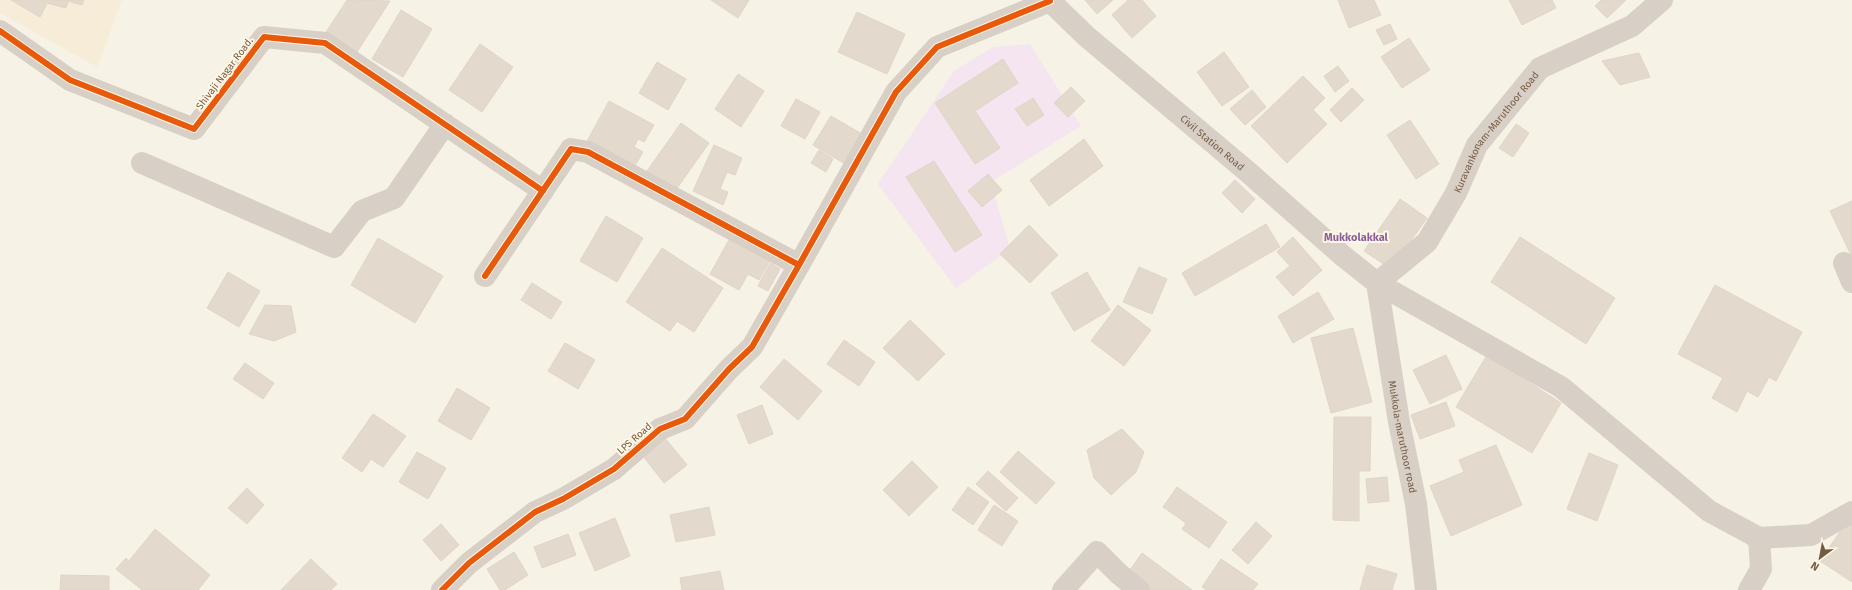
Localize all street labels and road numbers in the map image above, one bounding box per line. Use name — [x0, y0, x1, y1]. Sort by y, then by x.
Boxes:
street label: Shivaji Nagar Road. — [194, 35, 256, 112]
street label: Kuravankonam-Maruthoor Road — [1452, 69, 1542, 195]
street label: Civil Station Road — [1177, 113, 1247, 173]
street label: Mukkola-maruthoor road — [1386, 380, 1419, 494]
street label: LPS Road — [615, 421, 654, 457]

